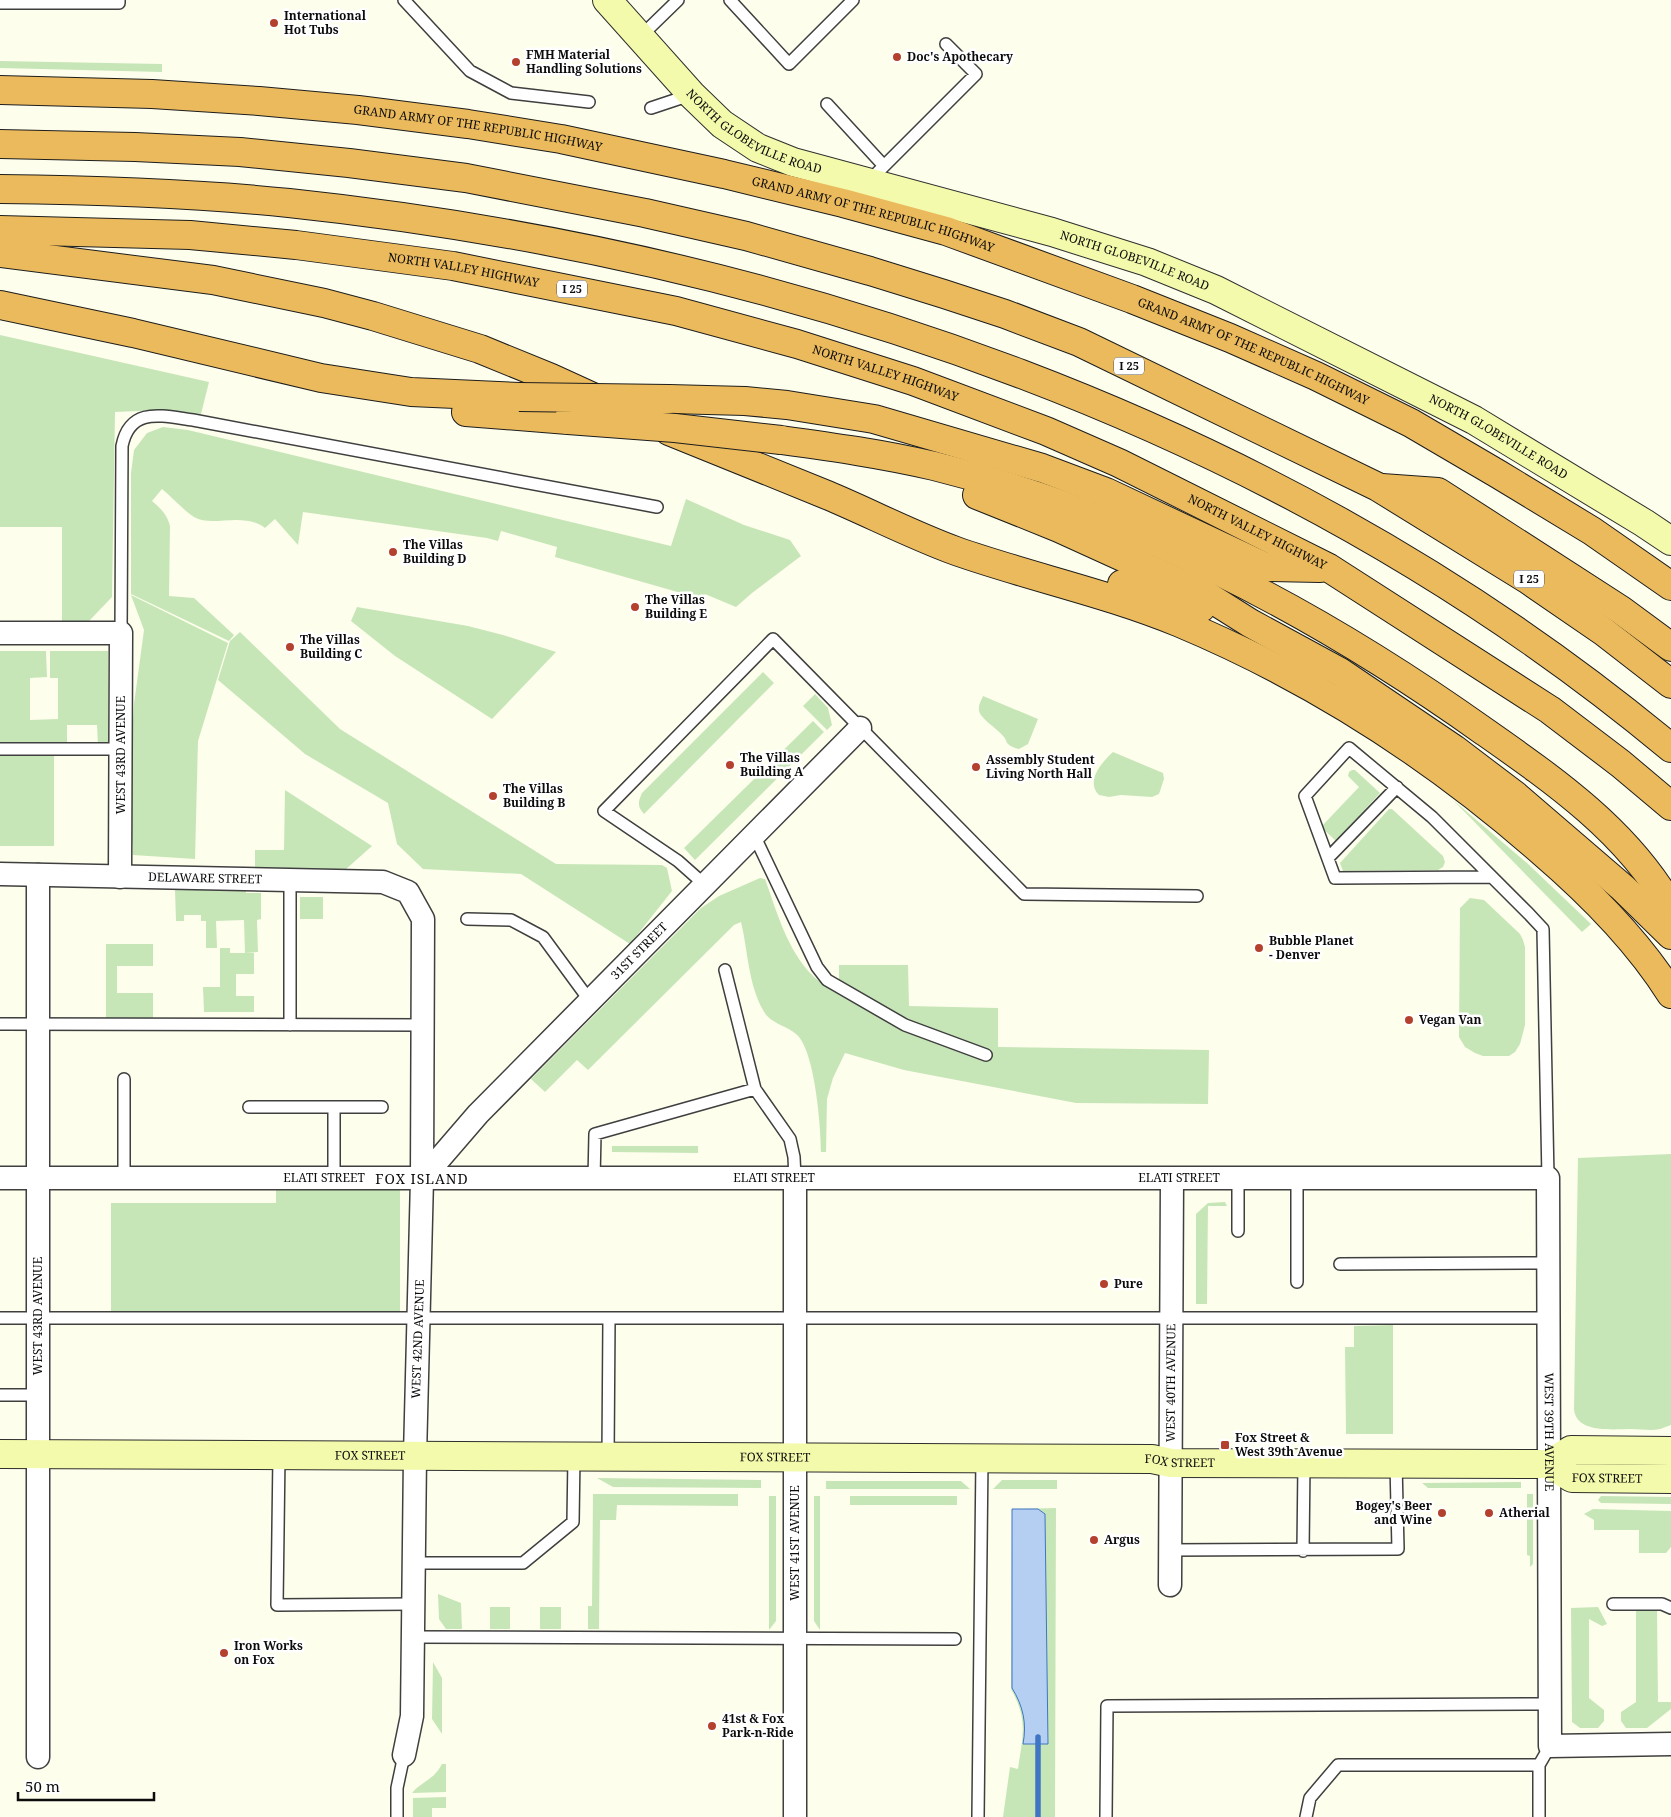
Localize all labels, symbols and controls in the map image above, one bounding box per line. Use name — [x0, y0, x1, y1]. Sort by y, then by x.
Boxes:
place label: International Hot Tubs — [284, 7, 367, 38]
marker: International Hot Tubs — [268, 17, 280, 29]
place label: FMH Material Handling Solutions — [526, 46, 642, 77]
place label: Doc's Apothecary — [907, 48, 1013, 65]
marker: Doc's Apothecary — [891, 51, 903, 63]
marker: FMH Material Handling Solutions — [510, 56, 522, 68]
street label: NORTH GLOBEVILLE ROAD — [683, 85, 824, 177]
street label: GRAND ARMY OF THE REPUBLIC HIGHWAY — [353, 101, 604, 156]
street label: GRAND ARMY OF THE REPUBLIC HIGHWAY — [750, 172, 997, 256]
street label: NORTH GLOBEVILLE ROAD — [1058, 226, 1212, 295]
street label: NORTH VALLEY HIGHWAY — [387, 248, 541, 291]
road number: I 25 — [557, 280, 587, 298]
street label: GRAND ARMY OF THE REPUBLIC HIGHWAY — [1135, 293, 1373, 409]
street label: NORTH VALLEY HIGHWAY — [810, 340, 962, 406]
road number: I 25 — [1114, 358, 1144, 374]
street label: NORTH GLOBEVILLE ROAD — [1427, 390, 1571, 483]
street label: NORTH VALLEY HIGHWAY — [1185, 490, 1330, 574]
place label: The Villas Building D — [403, 536, 467, 567]
marker: The Villas Building D — [387, 546, 399, 558]
road number: I 25 — [1514, 570, 1544, 588]
place label: The Villas Building E — [645, 591, 707, 622]
marker: The Villas Building E — [629, 601, 641, 613]
place label: The Villas Building C — [300, 631, 362, 662]
marker: The Villas Building C — [284, 641, 296, 653]
street label: WEST 43RD AVENUE — [112, 696, 129, 814]
place label: The Villas Building A — [740, 749, 804, 780]
place label: Assembly Student Living North Hall — [986, 751, 1095, 782]
marker: The Villas Building A — [724, 759, 736, 771]
marker: Assembly Student Living North Hall — [970, 761, 982, 773]
place label: The Villas Building B — [503, 780, 565, 811]
marker: The Villas Building B — [487, 790, 499, 802]
street label: DELAWARE STREET — [148, 868, 263, 887]
street label: 31ST STREET — [607, 918, 671, 983]
place label: Bubble Planet - Denver — [1269, 932, 1354, 963]
marker: Bubble Planet - Denver — [1253, 942, 1265, 954]
place label: Vegan Van — [1419, 1011, 1481, 1028]
marker: Vegan Van — [1403, 1014, 1415, 1026]
street label: ELATI STREET — [283, 1169, 365, 1186]
district label: FOX ISLAND — [375, 1169, 469, 1188]
street label: ELATI STREET — [733, 1169, 815, 1186]
street label: ELATI STREET — [1138, 1169, 1220, 1186]
street label: WEST 43RD AVENUE — [29, 1257, 46, 1375]
place label: Pure — [1114, 1275, 1143, 1292]
marker: Pure — [1098, 1278, 1110, 1290]
street label: WEST 42ND AVENUE — [407, 1279, 428, 1399]
street label: WEST 40TH AVENUE — [1162, 1324, 1179, 1442]
street label: WEST 39TH AVENUE — [1541, 1373, 1558, 1491]
place label: Fox Street & West 39th Avenue — [1235, 1429, 1343, 1460]
marker: Fox Street & West 39th Avenue — [1219, 1439, 1231, 1451]
street label: FOX STREET — [335, 1446, 406, 1464]
street label: FOX STREET — [740, 1448, 811, 1466]
street label: FOX STREET — [1145, 1450, 1216, 1471]
street label: FOX STREET — [1572, 1469, 1643, 1487]
street label: WEST 41ST AVENUE — [786, 1485, 803, 1601]
place label: Bogey's Beer and Wine — [1356, 1497, 1433, 1528]
place label: Atherial — [1499, 1504, 1550, 1521]
marker: Bogey's Beer and Wine — [1436, 1507, 1448, 1519]
marker: Atherial — [1483, 1507, 1495, 1519]
place label: Argus — [1104, 1531, 1140, 1548]
marker: Argus — [1088, 1534, 1100, 1546]
place label: Iron Works on Fox — [234, 1637, 303, 1668]
marker: Iron Works on Fox — [218, 1647, 230, 1659]
place label: 41st & Fox Park-n-Ride — [722, 1710, 794, 1741]
marker: 41st & Fox Park-n-Ride — [706, 1720, 718, 1732]
scale bar — [18, 1770, 154, 1802]
text: 50 m — [25, 1776, 60, 1796]

